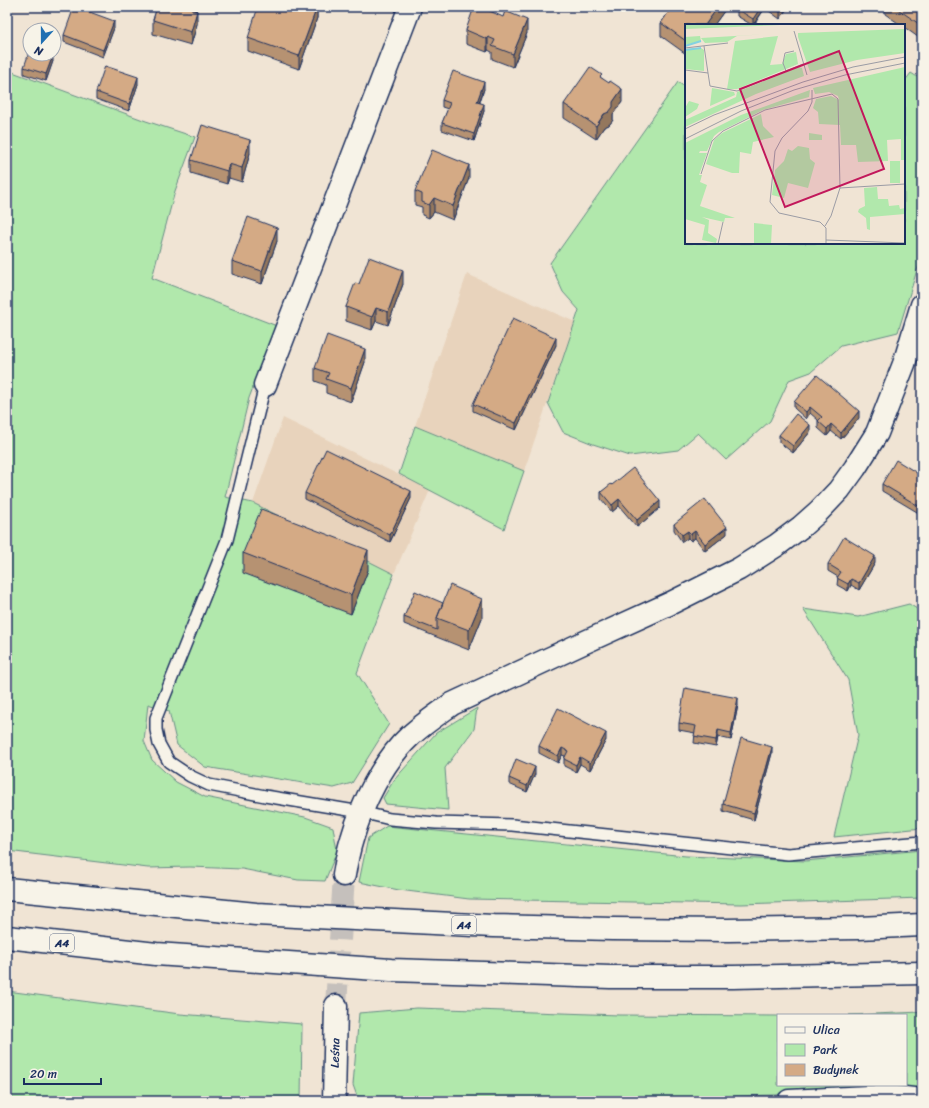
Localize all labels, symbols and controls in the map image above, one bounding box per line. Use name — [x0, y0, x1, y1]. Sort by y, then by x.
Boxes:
north arrow — [22, 22, 62, 62]
inset map — [685, 24, 905, 244]
text: N — [31, 40, 46, 61]
road number: A4 — [452, 916, 476, 934]
road number: A4 — [50, 934, 74, 952]
legend — [777, 1014, 907, 1086]
text: Ulica — [813, 1019, 841, 1041]
street label: Leśna — [324, 1037, 346, 1068]
text: Park — [813, 1039, 838, 1061]
text: Budynek — [813, 1059, 859, 1081]
scale bar — [24, 1060, 101, 1086]
text: 20 m — [30, 1063, 57, 1085]

